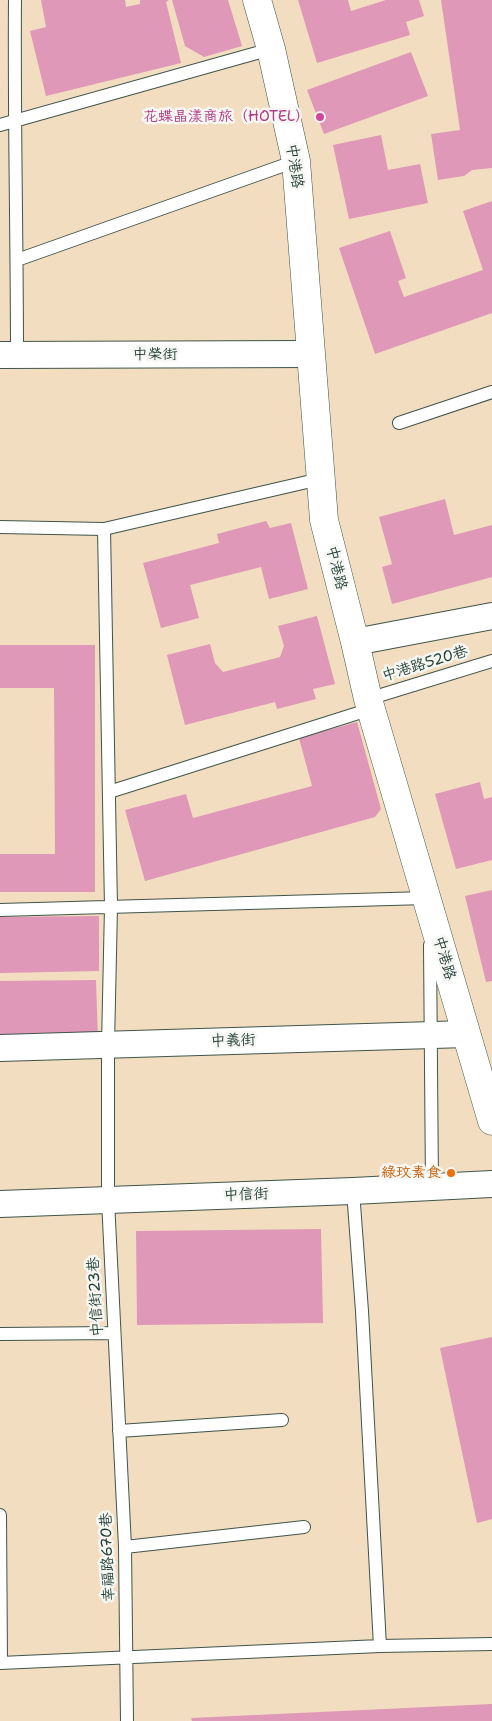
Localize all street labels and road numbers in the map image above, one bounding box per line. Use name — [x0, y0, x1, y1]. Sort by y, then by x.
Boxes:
street label: 中港路 — [282, 142, 306, 190]
street label: 中榮街 — [133, 346, 177, 364]
street label: 中港路 — [322, 544, 350, 592]
street label: 中港路520巷 — [380, 642, 470, 686]
street label: 中港路 — [429, 934, 459, 982]
street label: 中義街 — [210, 1031, 256, 1051]
street label: 中信街 — [223, 1185, 269, 1205]
street label: 中信街23巷 — [85, 1256, 107, 1338]
street label: 幸福路670巷 — [97, 1512, 119, 1602]

